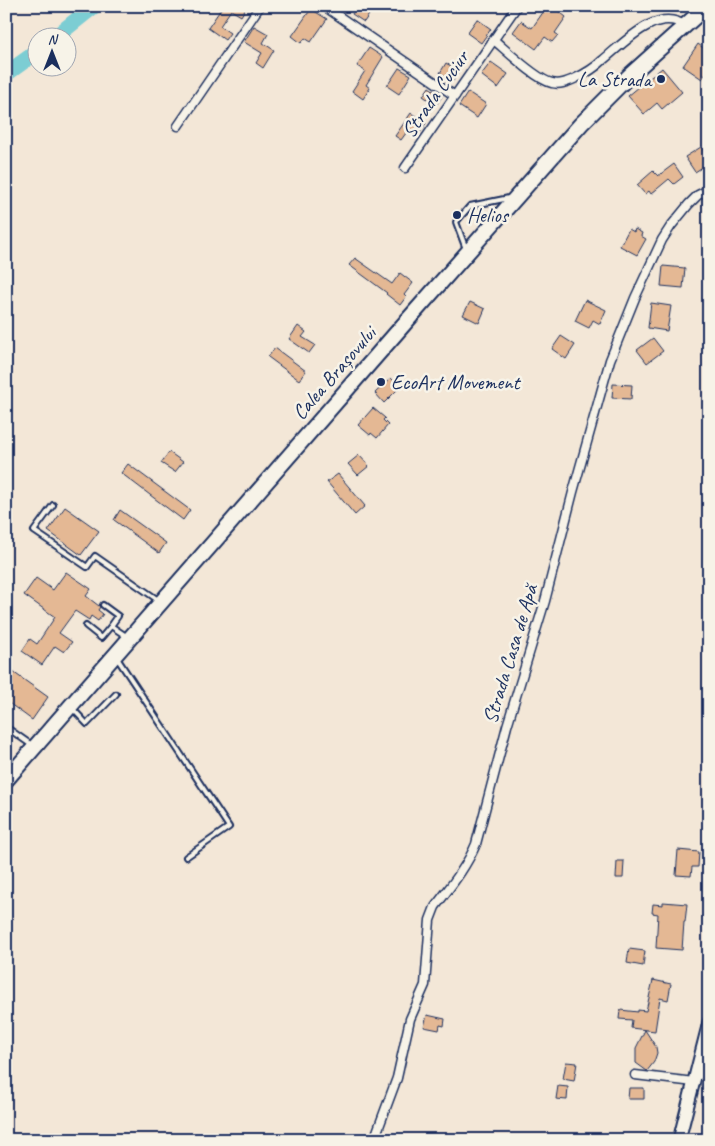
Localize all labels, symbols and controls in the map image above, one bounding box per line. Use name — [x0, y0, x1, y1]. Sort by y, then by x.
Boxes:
north arrow — [28, 28, 78, 78]
text: N — [48, 31, 59, 48]
street label: Strada Cuciur — [396, 44, 475, 143]
place label: La Strada — [578, 66, 653, 92]
marker: La Strada — [655, 73, 667, 85]
place label: Helios — [467, 202, 510, 228]
marker: Helios — [451, 209, 463, 221]
street label: Calea Brașovului — [286, 319, 384, 425]
place label: EcoArt Movement — [391, 369, 522, 395]
marker: EcoArt Movement — [375, 376, 387, 388]
street label: Strada Casa de Apă — [477, 580, 544, 727]

